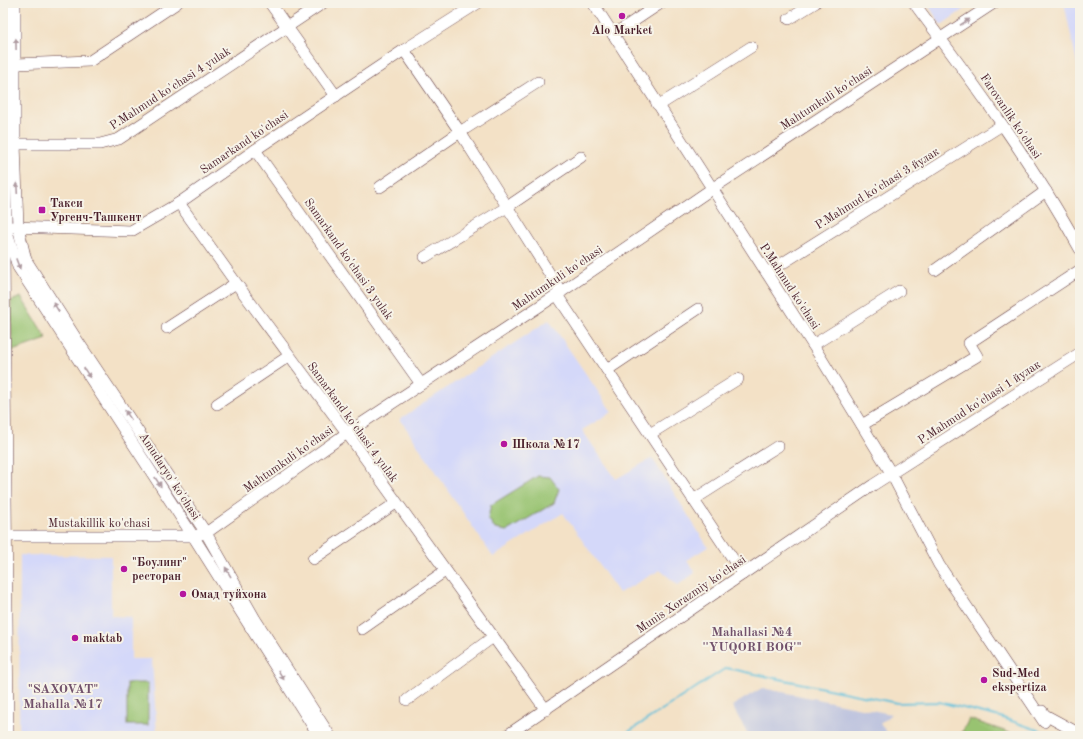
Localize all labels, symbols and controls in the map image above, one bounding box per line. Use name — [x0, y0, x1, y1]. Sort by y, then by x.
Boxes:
marker: Alo Market — [617, 11, 627, 21]
one-way arrow — [959, 18, 970, 26]
place label: Alo Market — [592, 25, 653, 37]
one-way arrow — [13, 37, 19, 50]
street label: P.Mahmud ko'chasi 4 yulak — [108, 45, 233, 132]
street label: Mahtumkuli ko'chasi — [779, 65, 874, 133]
street label: Farovanlik ko'chasi — [977, 72, 1043, 161]
street label: Samarkand ko'chasi — [198, 109, 291, 177]
street label: P.Mahmud ko'chasi 3 йулак — [814, 146, 942, 232]
one-way arrow — [13, 182, 20, 194]
street label: Samarkand ko'chasi 3 yulak — [302, 197, 395, 322]
place label: Такси Ургенч-Ташкент — [50, 198, 141, 224]
marker: Такси Ургенч-Ташкент — [37, 205, 47, 215]
street label: P.Mahmud ko'chasi — [757, 241, 821, 332]
street label: Mahtumkuli ko'chasi — [510, 244, 605, 314]
one-way arrow — [15, 258, 21, 270]
one-way arrow — [53, 301, 60, 313]
street label: P.Mahmud ko'chasi 1 йулак — [916, 359, 1043, 447]
street label: Samarkand ko'chasi 4 yulak — [305, 360, 400, 485]
one-way arrow — [83, 368, 91, 378]
one-way arrow — [124, 410, 131, 421]
street label: Mahtumkuli ko'chasi — [242, 424, 336, 495]
street label: Amudaryo' ko'chasi — [137, 431, 202, 522]
marker: Школа №17 — [499, 439, 509, 449]
place label: Школа №17 — [512, 439, 580, 451]
one-way arrow — [154, 477, 162, 487]
street label: Mustakillik ko'chasi — [48, 518, 150, 530]
street label: Munis Xorazmiy ko'chasi — [635, 554, 748, 636]
place label: "Боулинг" ресторан — [132, 557, 187, 583]
marker: "Боулинг" ресторан — [119, 564, 129, 574]
one-way arrow — [225, 566, 232, 578]
marker: Омад туйхона — [178, 589, 188, 599]
place label: Омад туйхона — [191, 589, 267, 601]
district label: Mahallasi №4 ''YUQORI BOG'" — [702, 626, 802, 654]
marker: maktab — [70, 633, 80, 643]
place label: maktab — [83, 633, 122, 645]
place label: Sud-Med ekspertiza — [992, 668, 1046, 694]
one-way arrow — [277, 669, 284, 680]
marker: Sud-Med ekspertiza — [979, 675, 989, 685]
district label: "SAXOVAT" Mahalla №17 — [23, 683, 103, 711]

